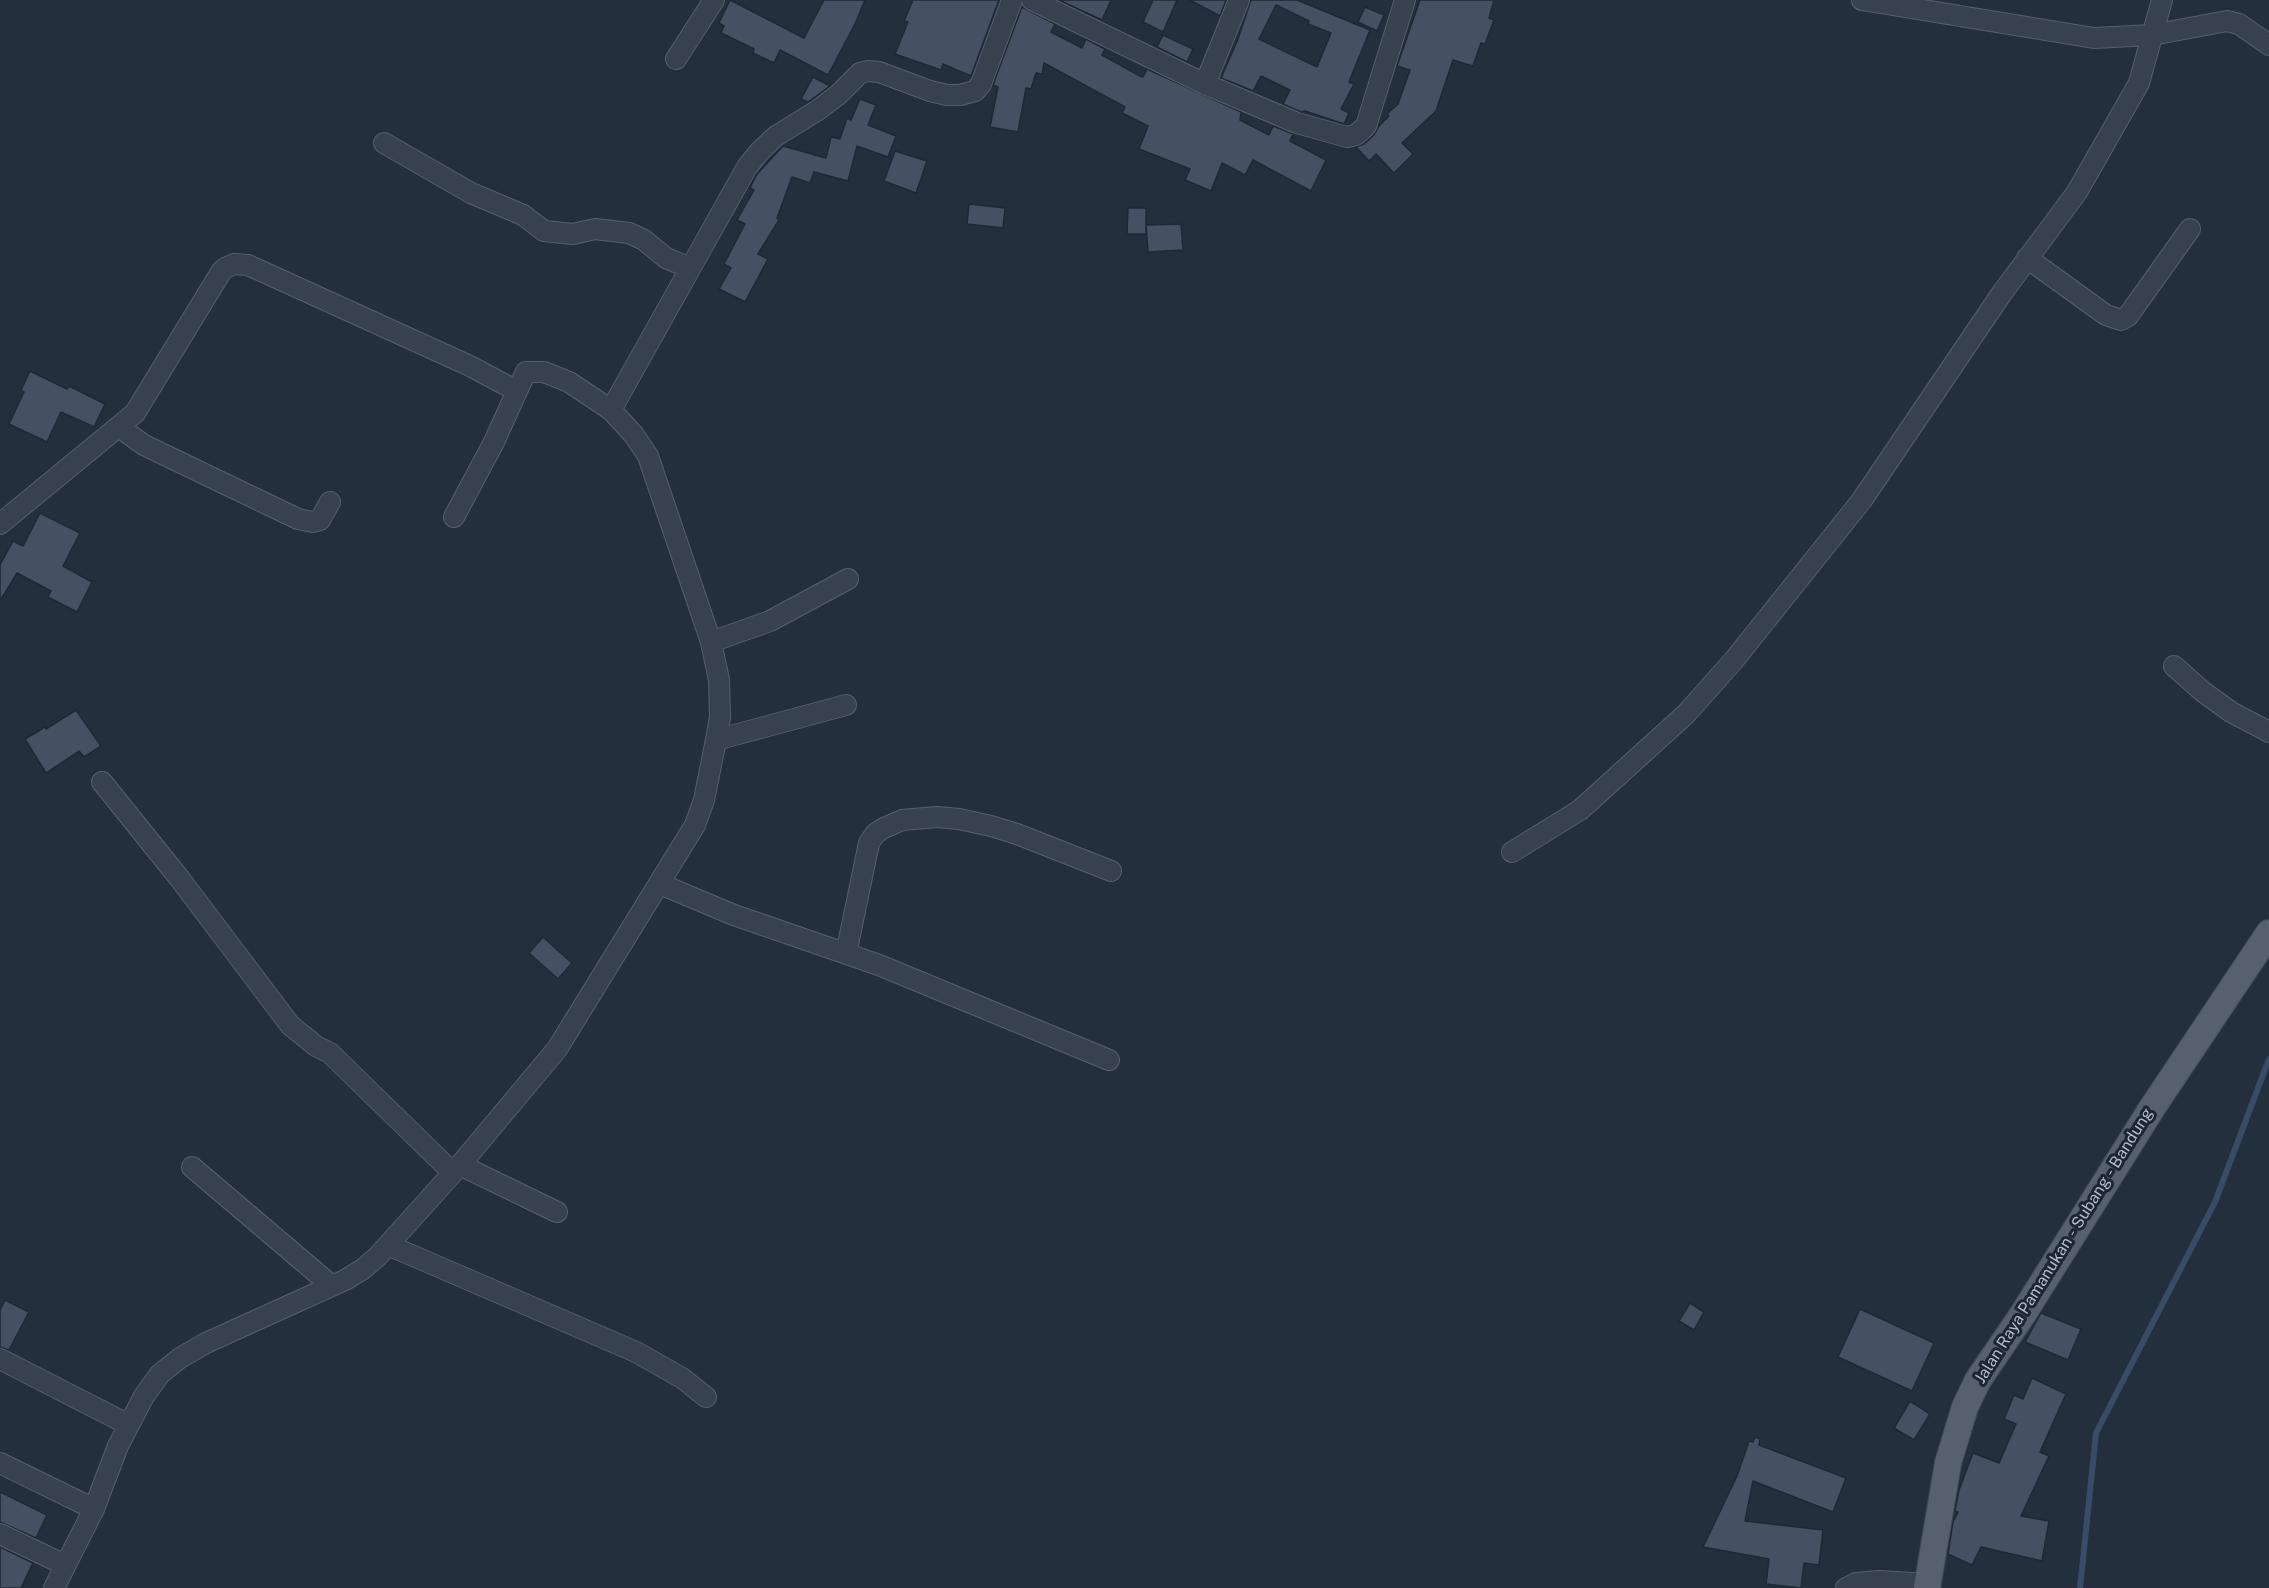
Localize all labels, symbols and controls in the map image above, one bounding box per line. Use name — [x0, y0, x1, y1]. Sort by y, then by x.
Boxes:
street label: Jalan Raya Pamanukan - Subang - Bandung — [1971, 1105, 2157, 1387]

